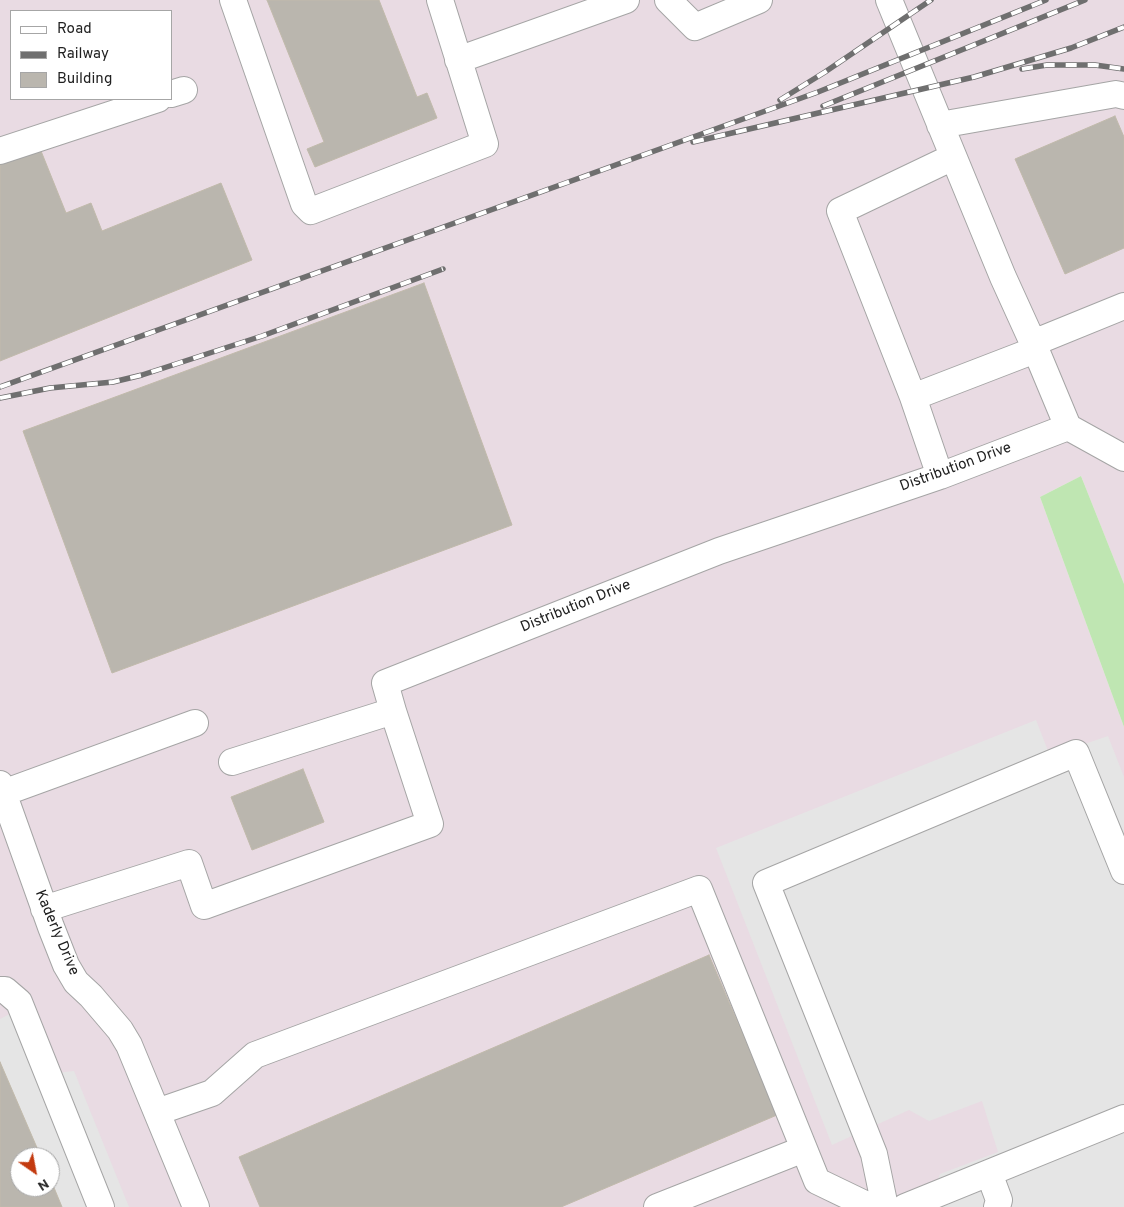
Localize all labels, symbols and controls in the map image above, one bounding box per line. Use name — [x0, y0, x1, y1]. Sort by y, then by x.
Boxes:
legend — [10, 10, 172, 100]
text: Road — [57, 20, 92, 39]
text: Railway — [57, 45, 109, 64]
text: Building — [57, 70, 112, 89]
street label: Distribution Drive — [898, 439, 1014, 497]
street label: Distribution Drive — [518, 577, 634, 637]
street label: Kaderly Drive — [30, 888, 82, 978]
north arrow — [10, 1147, 60, 1197]
text: N — [34, 1174, 52, 1194]

